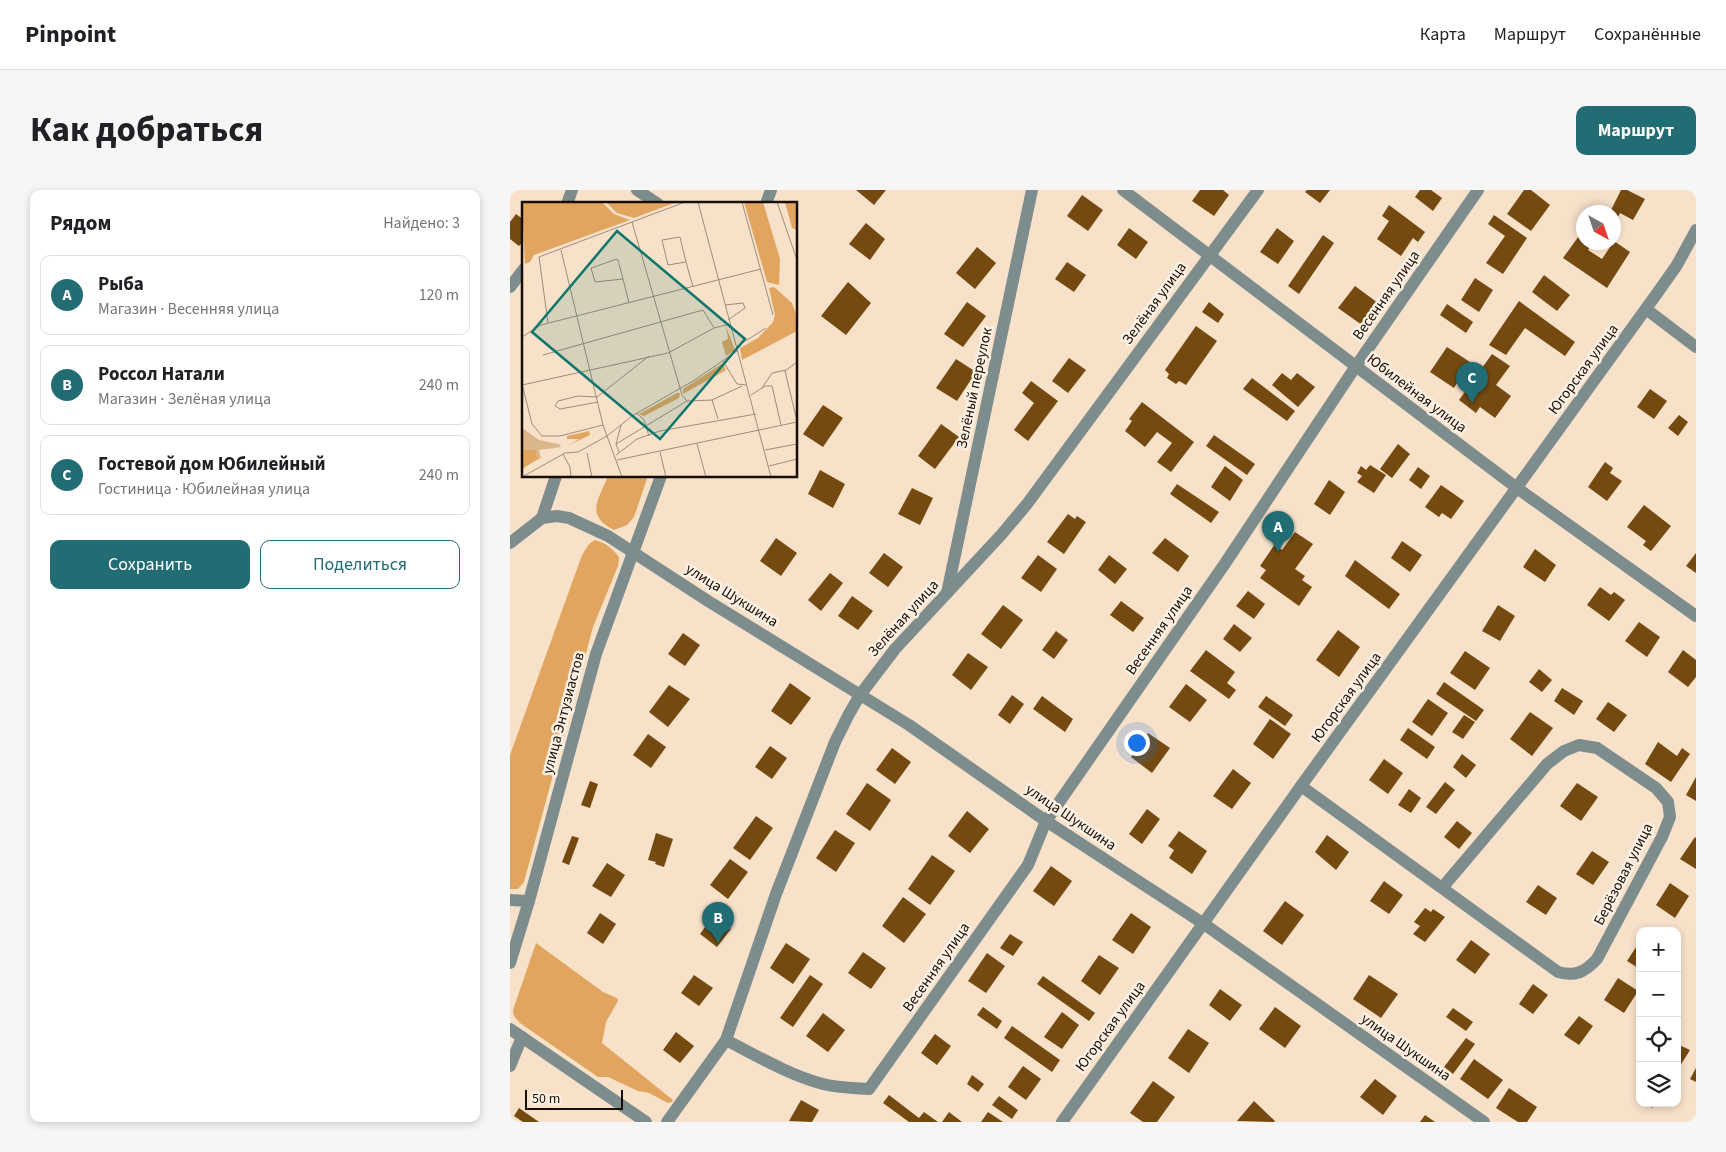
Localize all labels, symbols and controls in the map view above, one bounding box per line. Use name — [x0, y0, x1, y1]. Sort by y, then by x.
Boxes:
text: Pinpoint — [25, 17, 116, 52]
text: Карта — [1420, 22, 1466, 47]
text: Маршрут — [1494, 22, 1566, 47]
text: Сохранённые — [1594, 22, 1701, 47]
text: Как добраться — [30, 105, 263, 155]
button: Маршрут — [1576, 106, 1696, 155]
inset map — [522, 202, 798, 478]
north arrow — [1576, 205, 1621, 250]
text: Рядом — [50, 208, 111, 238]
text: Найдено: 3 — [383, 212, 460, 234]
street label: Весенняя улица — [1348, 246, 1425, 344]
street label: Зелёная улица — [1117, 258, 1191, 349]
text: Рыба — [98, 271, 144, 298]
text: A — [62, 284, 72, 306]
text: 120 m — [419, 284, 459, 306]
text: Магазин · Весенняя улица — [98, 298, 279, 320]
street label: Югорская улица — [1543, 320, 1623, 419]
street label: Зелёный переулок — [951, 325, 998, 450]
street label: Юбилейная улица — [1362, 349, 1471, 438]
text: Россол Натали — [98, 361, 225, 388]
pin: C — [1456, 362, 1488, 403]
text: B — [62, 374, 72, 396]
text: 240 m — [419, 374, 459, 396]
text: Магазин · Зелёная улица — [98, 388, 271, 410]
text: Гостевой дом Юбилейный — [98, 451, 326, 478]
text: C — [62, 464, 72, 486]
text: 240 m — [419, 464, 459, 486]
text: Гостиница · Юбилейная улица — [98, 478, 310, 500]
pin: A — [1262, 511, 1294, 552]
button: Сохранить — [50, 540, 250, 589]
button: Поделиться — [260, 540, 460, 589]
street label: улица Шукшина — [681, 559, 782, 632]
street label: Зелёная улица — [863, 575, 944, 661]
street label: Весенняя улица — [1121, 581, 1198, 679]
street label: Югорская улица — [1306, 648, 1386, 747]
street label: улица Энтузиастов — [537, 650, 590, 776]
your location — [1124, 730, 1150, 756]
street label: улица Шукшина — [1021, 779, 1120, 856]
street label: Берёзовая улица — [1589, 820, 1658, 929]
pin: B — [702, 902, 734, 943]
street label: Весенняя улица — [898, 918, 975, 1016]
map controls — [1636, 927, 1681, 1107]
button: + — [1636, 927, 1681, 972]
button: − — [1636, 972, 1681, 1017]
street label: Югорская улица — [1070, 977, 1150, 1076]
street label: улица Шукшина — [1356, 1009, 1455, 1086]
button: locate — [1636, 1017, 1681, 1062]
button: layers — [1636, 1062, 1681, 1107]
scale bar — [525, 1087, 622, 1110]
text: 50 m — [532, 1089, 560, 1109]

